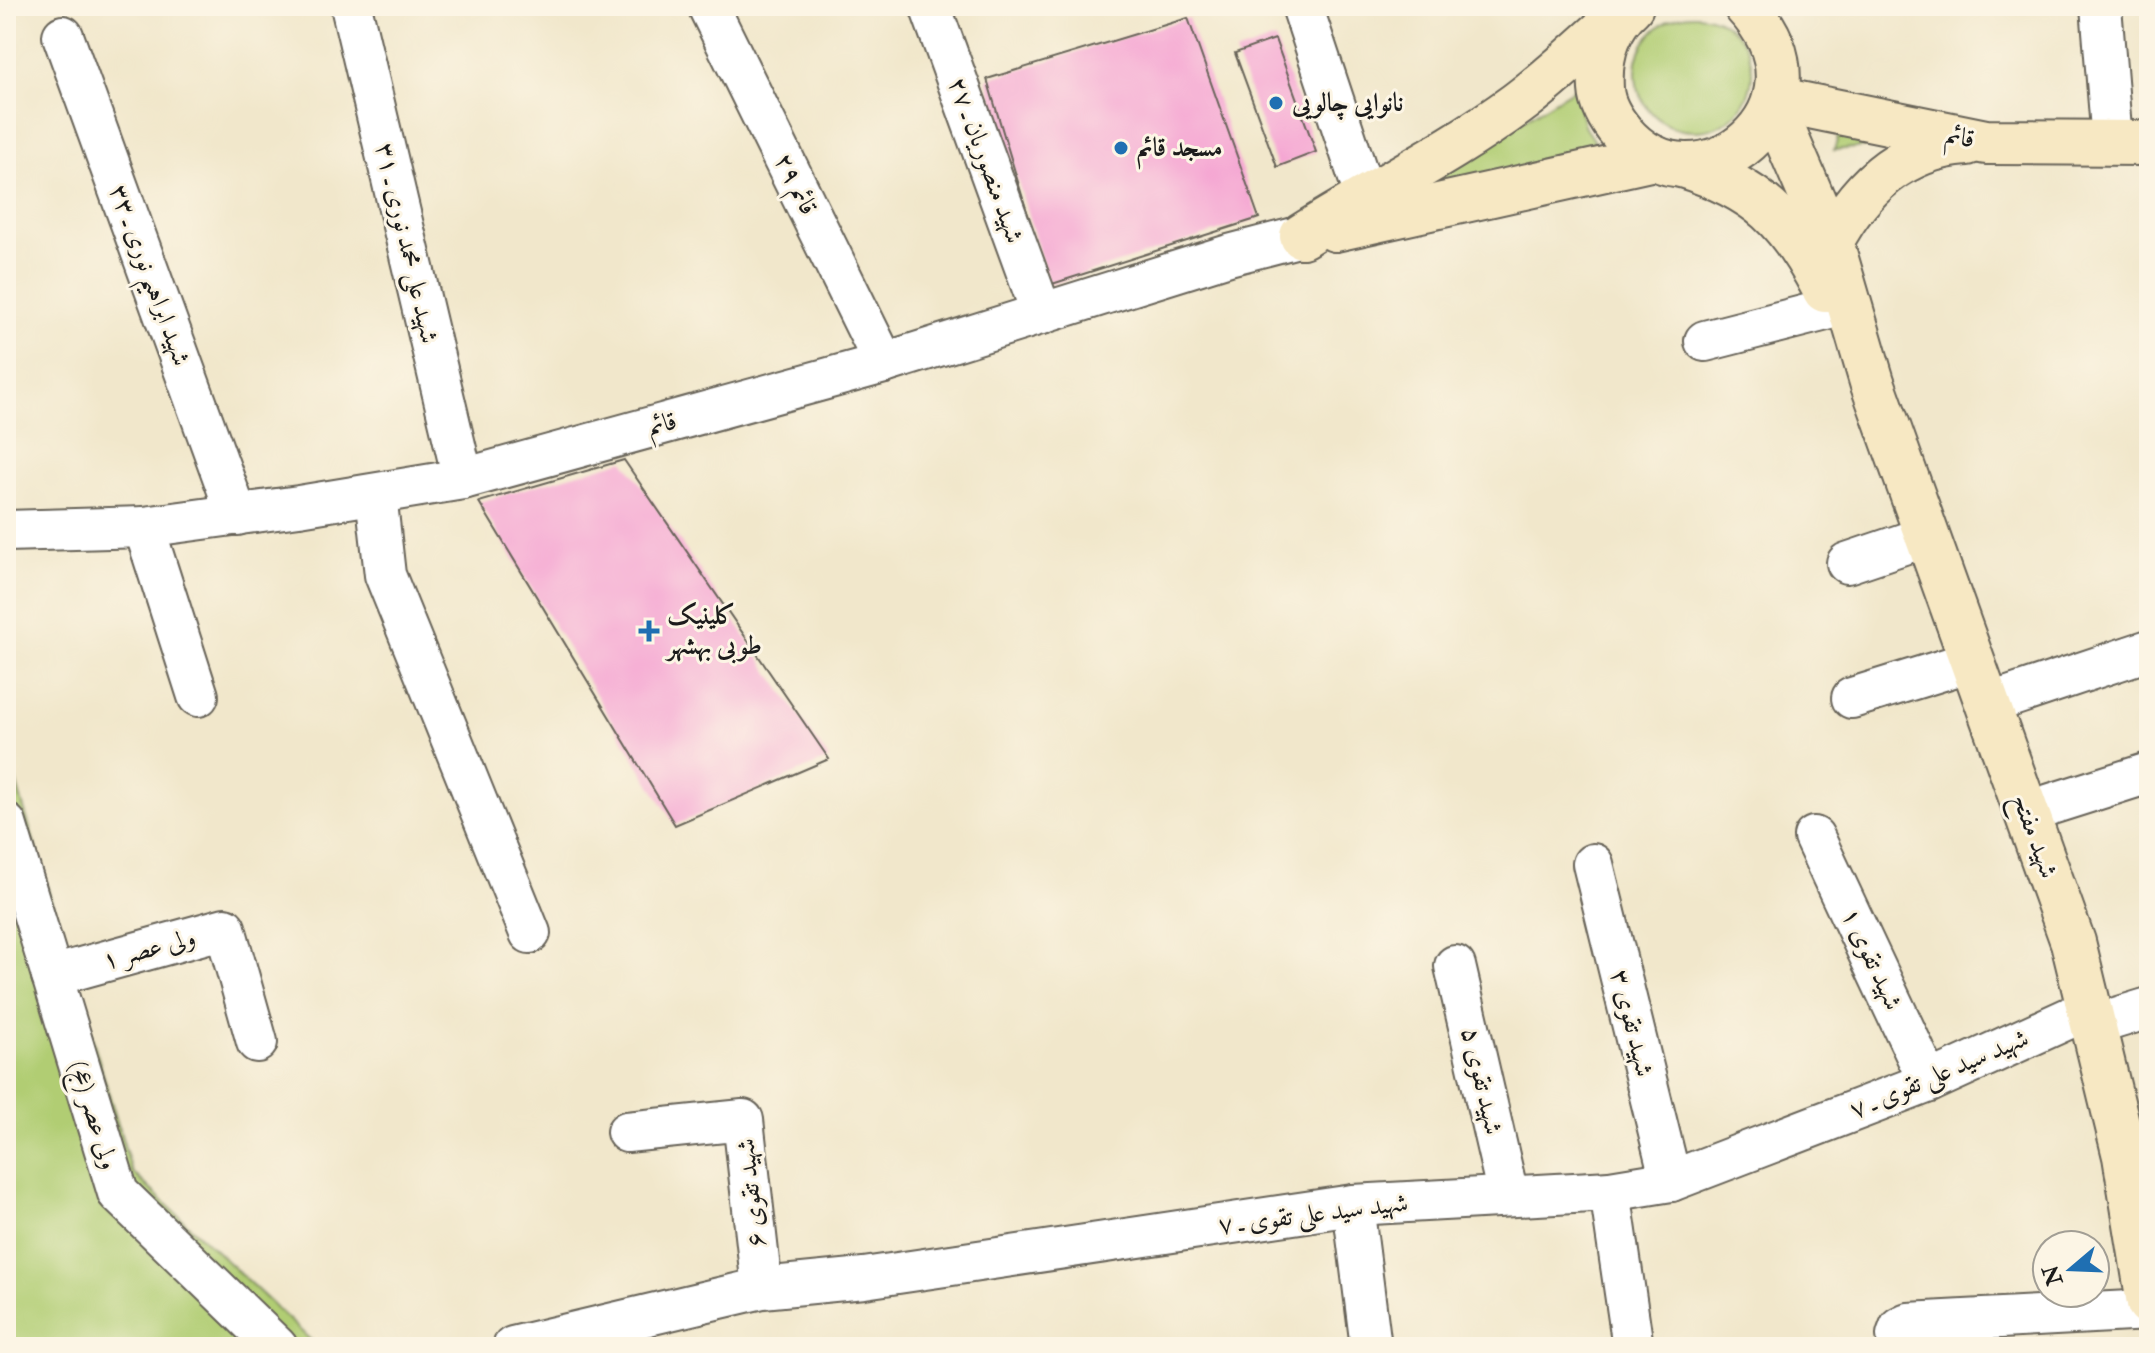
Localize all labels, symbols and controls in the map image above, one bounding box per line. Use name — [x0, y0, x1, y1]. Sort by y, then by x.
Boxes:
street label: شهید منصوریان ـ ۲۷ — [941, 72, 1031, 248]
place label: نانوایی چالویی — [1291, 87, 1404, 121]
marker: نانوایی چالویی — [1267, 94, 1285, 112]
street label: قائم — [1942, 119, 1977, 161]
place label: مسجد قائم — [1137, 132, 1223, 170]
marker: مسجد قائم — [1112, 139, 1130, 157]
street label: شهید علی محمد نوری ـ ۳۱ — [366, 140, 446, 347]
street label: قائم ۲۹ — [762, 148, 825, 223]
street label: شهید ابراهیم نوری ـ ۳۳ — [94, 180, 198, 373]
street label: قائم — [644, 405, 682, 449]
place label: کلینیک طوبی بهشهر — [664, 600, 762, 664]
marker: کلینیک طوبی بهشهر — [638, 620, 660, 642]
street label: شهید مفتح — [1998, 789, 2065, 885]
street label: شهید تقوی ۱ — [1834, 903, 1910, 1015]
street label: ولی عصر ۱ — [99, 921, 199, 977]
street label: شهید تقوی ۳ — [1603, 966, 1661, 1080]
street label: شهید سید علی تقوی ـ ۷ — [1845, 1022, 2034, 1128]
street label: شهید تقوی ۵ — [1454, 1024, 1510, 1138]
street label: ولی عصر (عج) — [58, 1057, 126, 1175]
street label: شهید تقوی ۶ — [729, 1137, 773, 1249]
street label: شهید سید علی تقوی ـ ۷ — [1216, 1186, 1410, 1244]
north arrow — [2031, 1229, 2111, 1309]
text: N — [2036, 1261, 2070, 1290]

